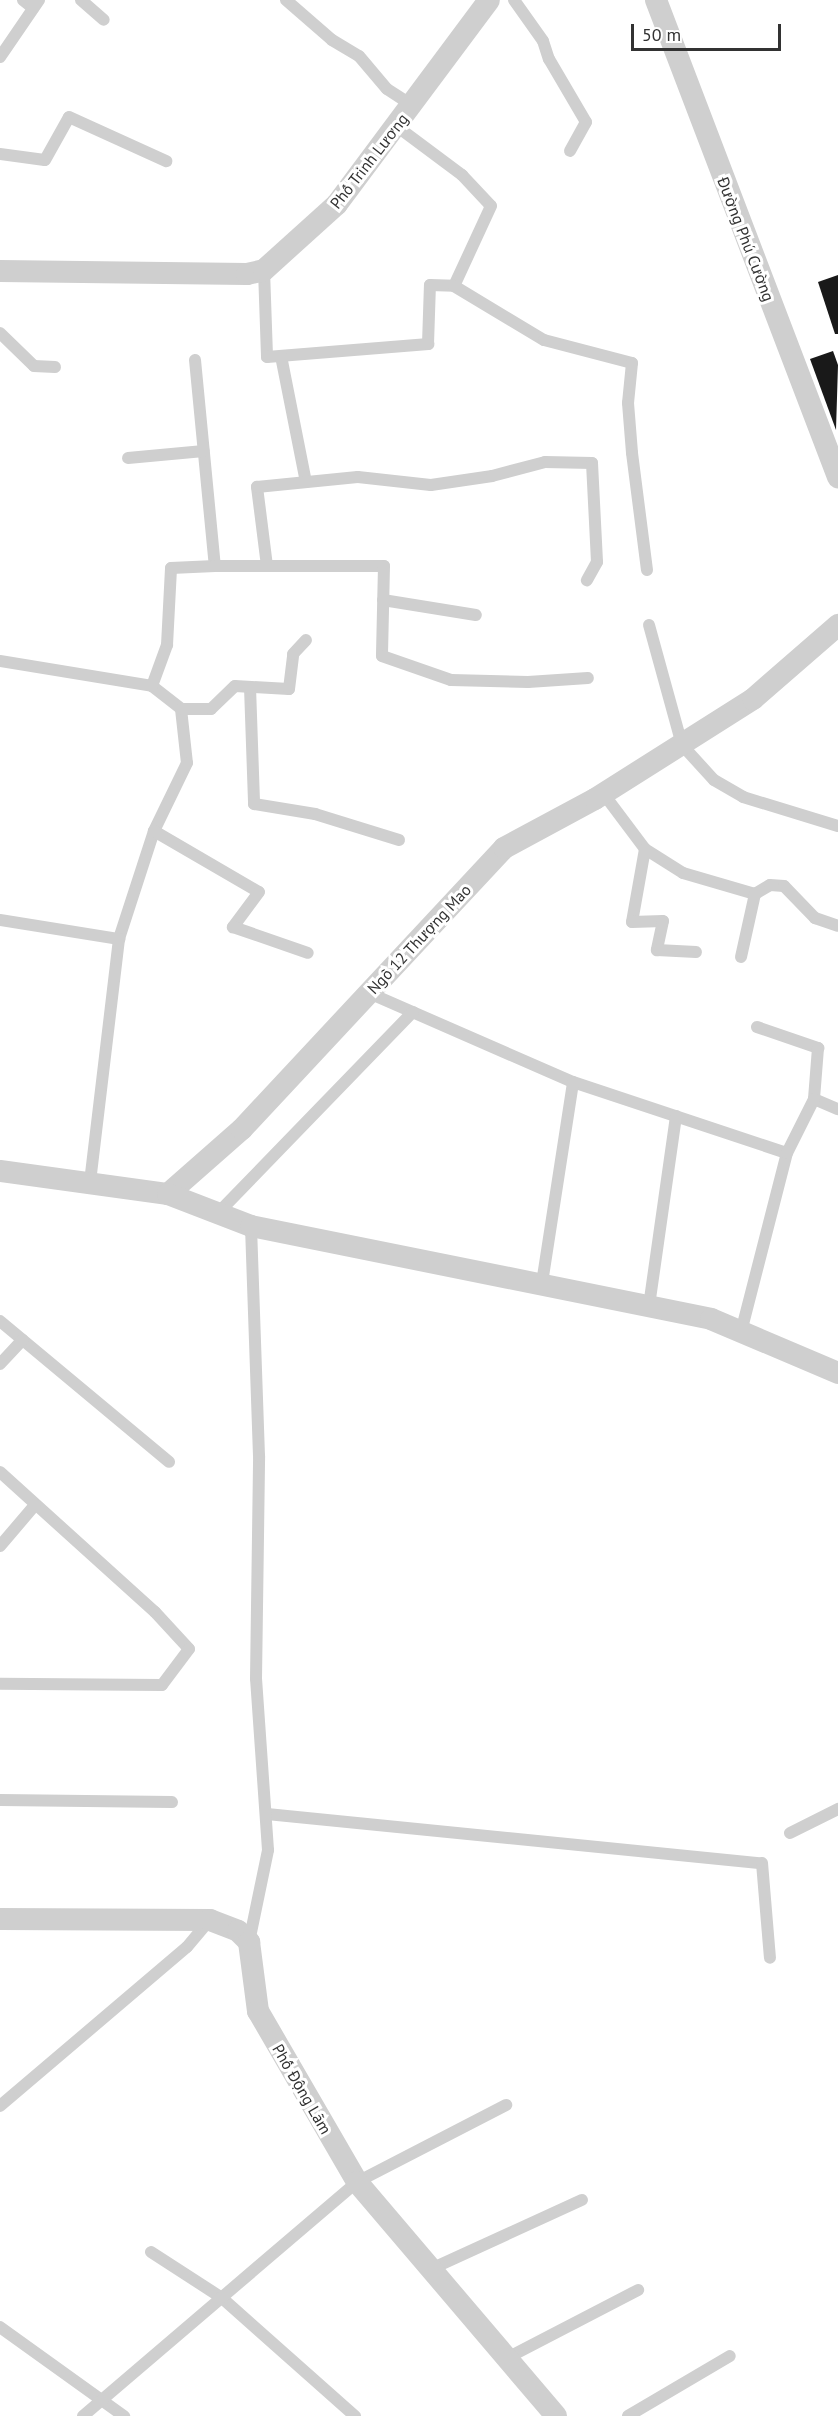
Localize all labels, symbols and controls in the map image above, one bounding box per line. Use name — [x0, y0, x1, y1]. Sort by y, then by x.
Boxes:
scale bar — [634, 12, 784, 50]
text: 50 m — [642, 23, 681, 46]
street label: Phố Trinh Lương — [326, 109, 412, 213]
street label: Đường Phú Cường — [713, 174, 779, 304]
street label: Ngõ 12 Thượng Mao — [363, 880, 475, 998]
street label: Phố Động Lãm — [268, 2041, 336, 2137]

